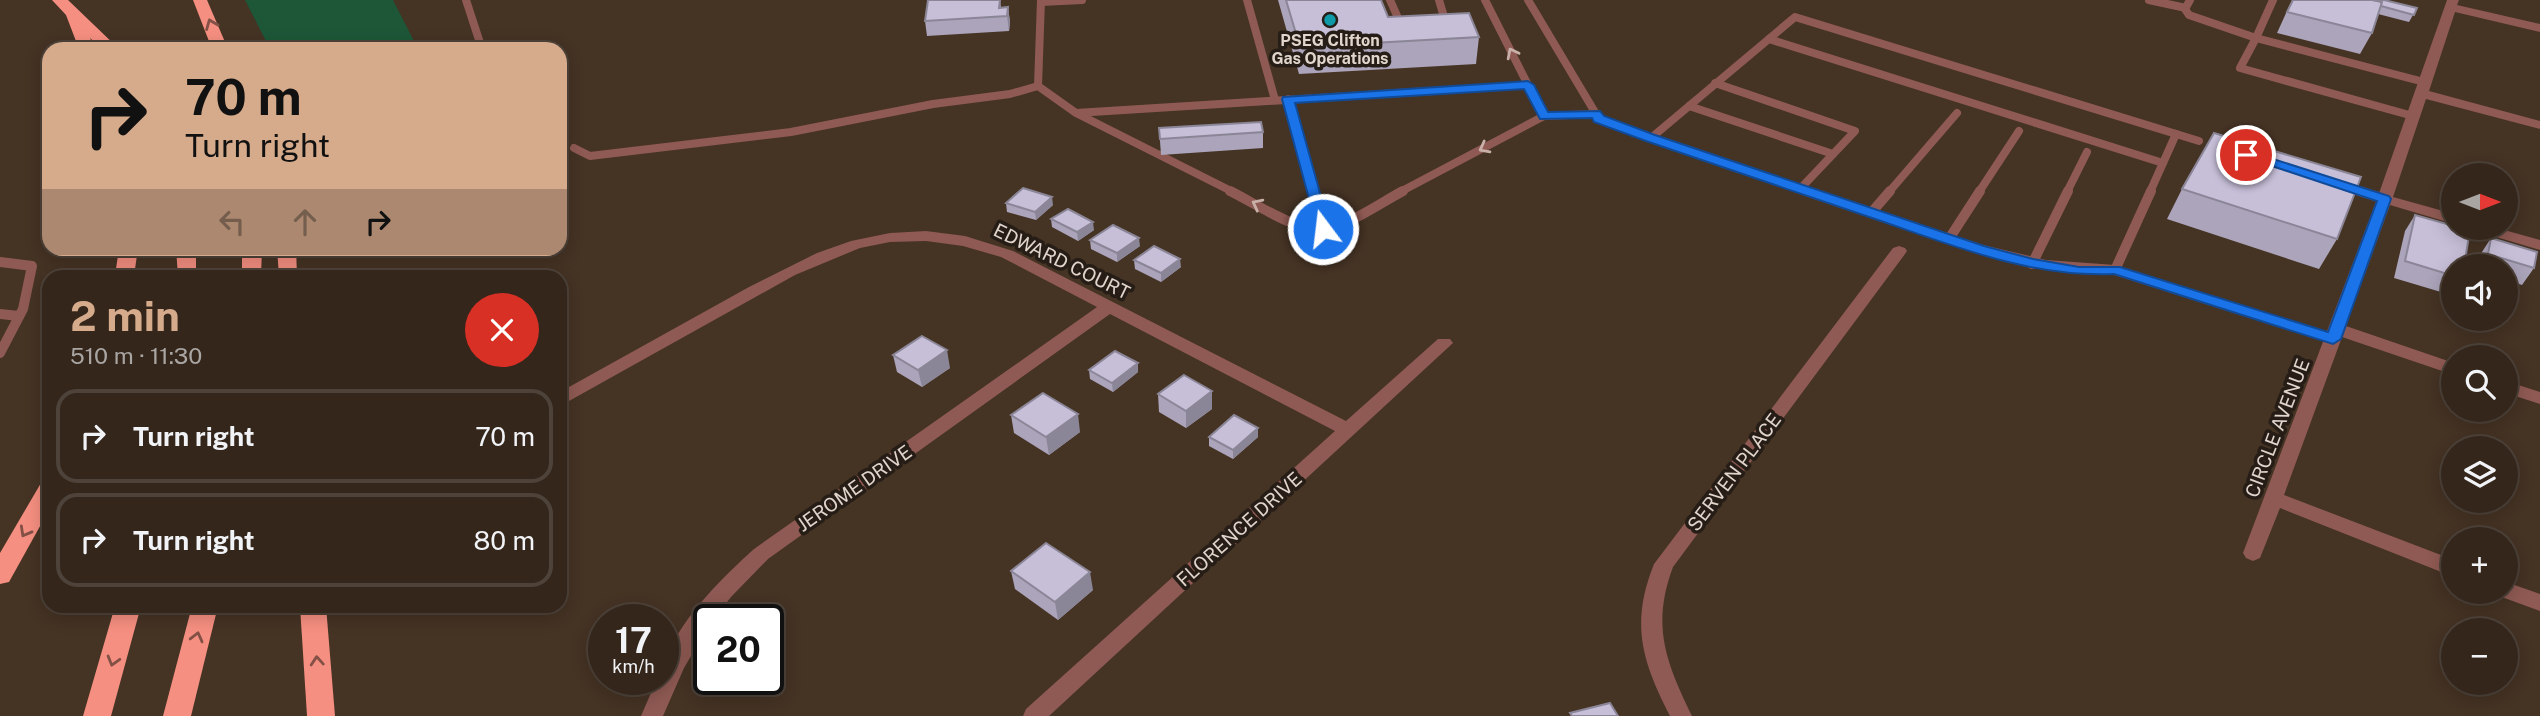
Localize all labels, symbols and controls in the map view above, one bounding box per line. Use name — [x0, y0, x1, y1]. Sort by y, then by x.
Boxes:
marker: PSEG Clifton Gas Operations — [1322, 12, 1338, 28]
one-way arrow — [205, 19, 219, 31]
place label: PSEG Clifton Gas Operations — [1271, 31, 1389, 68]
one-way arrow — [1507, 48, 1521, 60]
text: 70 m — [185, 68, 302, 126]
icon: right — [70, 70, 161, 161]
pin — [2216, 125, 2276, 185]
text: Turn right — [185, 127, 330, 164]
icon: arrive — [2227, 136, 2265, 174]
one-way arrow — [1479, 140, 1491, 153]
north arrow — [2441, 163, 2518, 240]
map controls — [2441, 163, 2518, 695]
position arrow — [1286, 192, 1360, 266]
one-way arrow — [1252, 199, 1264, 213]
icon: left — [213, 203, 251, 241]
icon: ahead — [286, 203, 324, 241]
icon: right — [359, 203, 397, 241]
street label: EDWARD COURT — [990, 219, 1134, 303]
button: sound — [2441, 254, 2518, 331]
text: 2 min — [70, 291, 180, 340]
button: close — [465, 293, 539, 367]
text: 510 m · 11:30 — [70, 342, 202, 369]
button: search — [2441, 345, 2518, 422]
street label: CIRCLE AVENUE — [2240, 355, 2314, 501]
street label: SERVEN PLACE — [1683, 409, 1785, 535]
icon: right — [74, 417, 112, 455]
text: Turn right — [133, 421, 255, 452]
text: 70 m — [475, 421, 535, 452]
button: layers — [2441, 436, 2518, 513]
street label: JEROME DRIVE — [792, 440, 916, 536]
street label: FLORENCE DRIVE — [1172, 467, 1306, 591]
icon: right — [74, 521, 112, 559]
one-way arrow — [20, 525, 33, 538]
text: Turn right — [133, 525, 255, 556]
text: 80 m — [474, 525, 535, 556]
button: + — [2441, 527, 2518, 604]
speed limit sign: 20 — [693, 604, 784, 695]
button: − — [2441, 618, 2518, 695]
text: 17 — [615, 620, 652, 661]
one-way arrow — [189, 631, 203, 643]
one-way arrow — [107, 655, 121, 667]
one-way arrow — [310, 655, 325, 666]
text: km/h — [612, 656, 655, 677]

